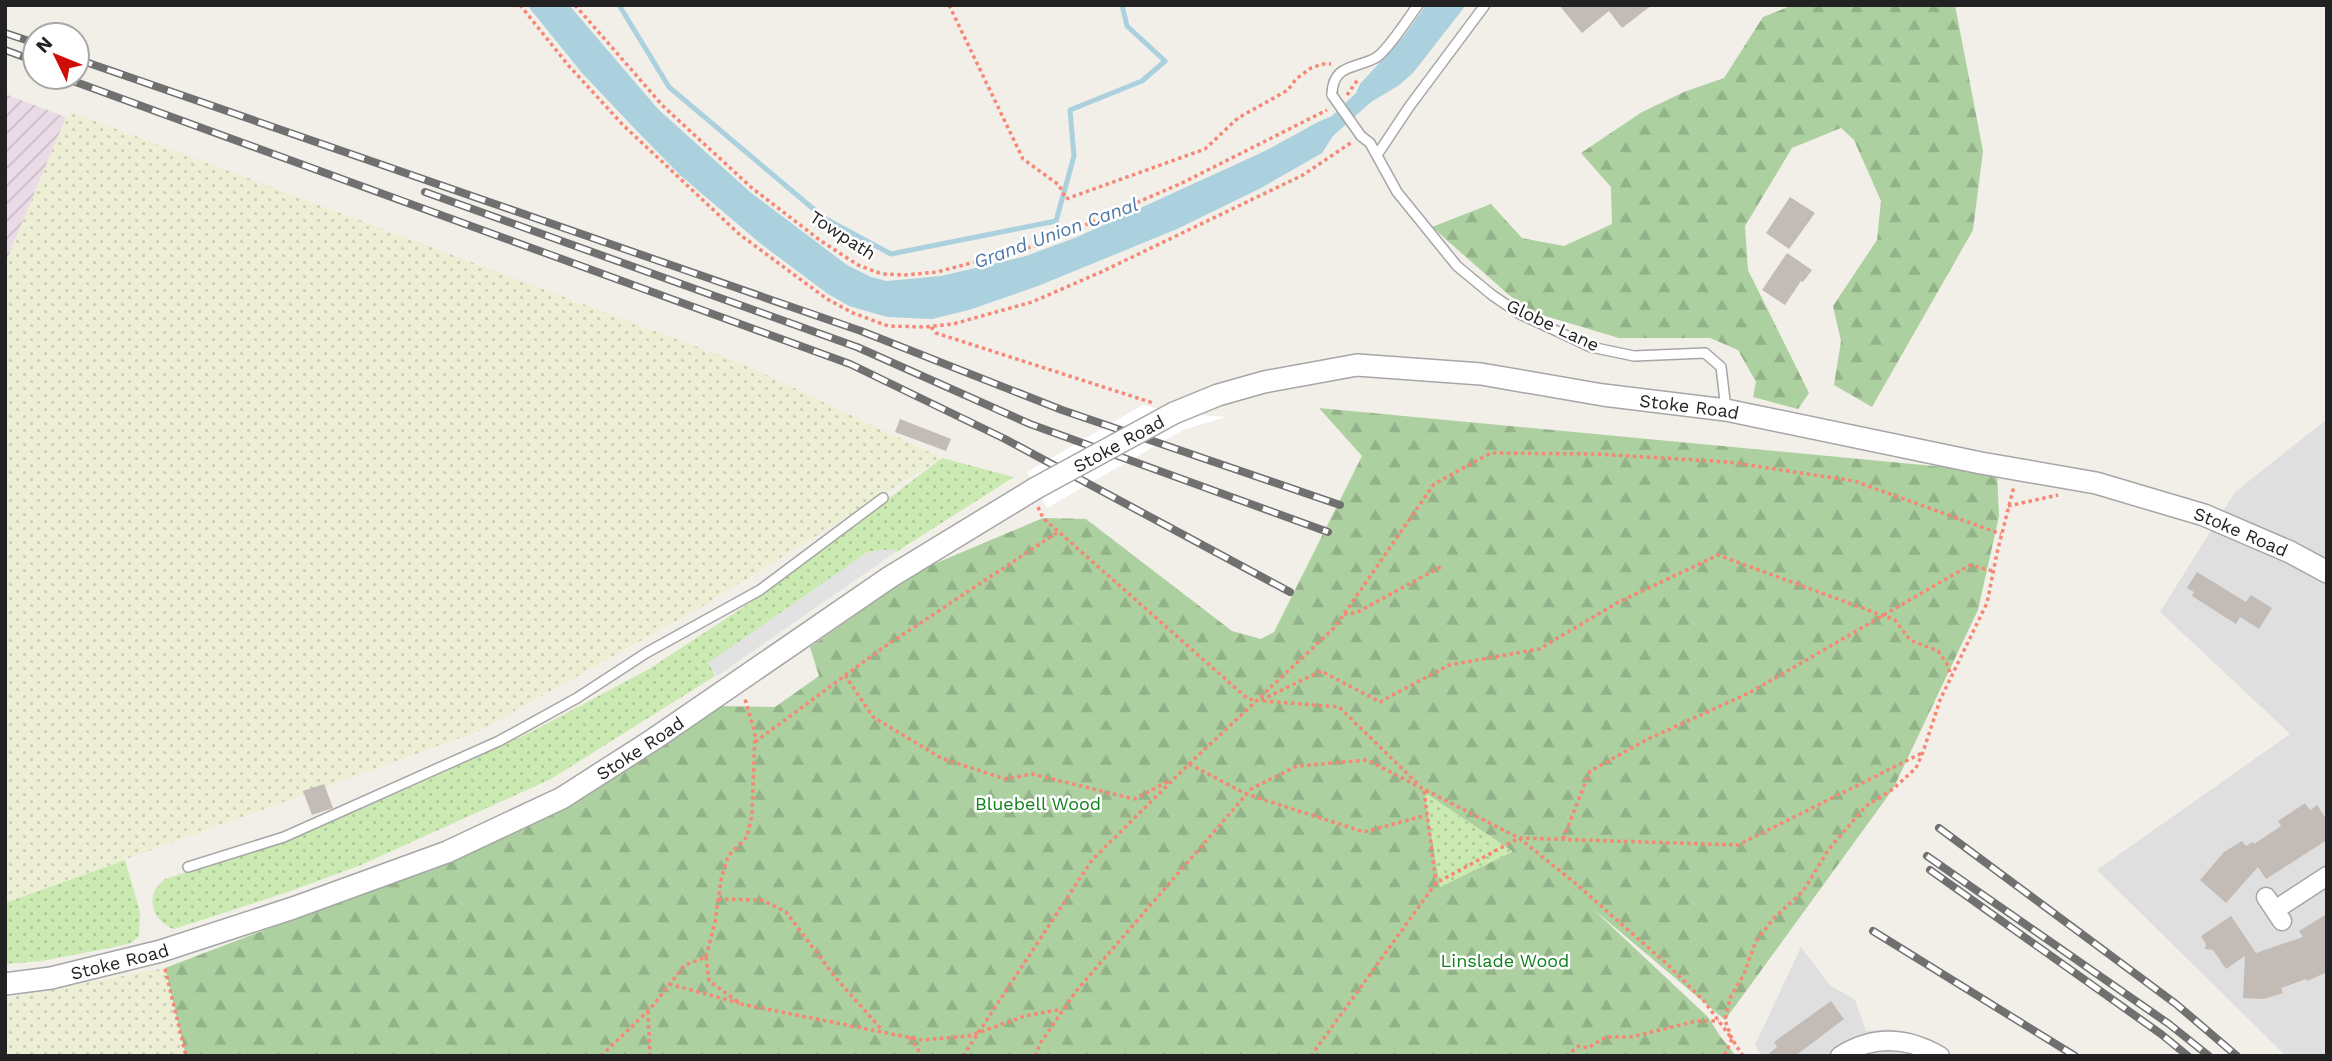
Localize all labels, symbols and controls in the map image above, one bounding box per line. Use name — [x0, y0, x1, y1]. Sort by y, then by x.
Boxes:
north arrow — [21, 21, 91, 91]
text: N — [31, 32, 57, 58]
water label: Grand Union Canal — [971, 192, 1142, 273]
street label: Towpath — [806, 206, 880, 264]
street label: Globe Lane — [1503, 294, 1603, 356]
street label: Stoke Road — [1638, 389, 1741, 423]
street label: Stoke Road — [1070, 410, 1168, 476]
street label: Stoke Road — [2192, 502, 2291, 560]
street label: Stoke Road — [592, 711, 688, 784]
park label: Bluebell Wood — [975, 793, 1101, 814]
street label: Stoke Road — [68, 939, 171, 983]
park label: Linslade Wood — [1441, 950, 1569, 971]

